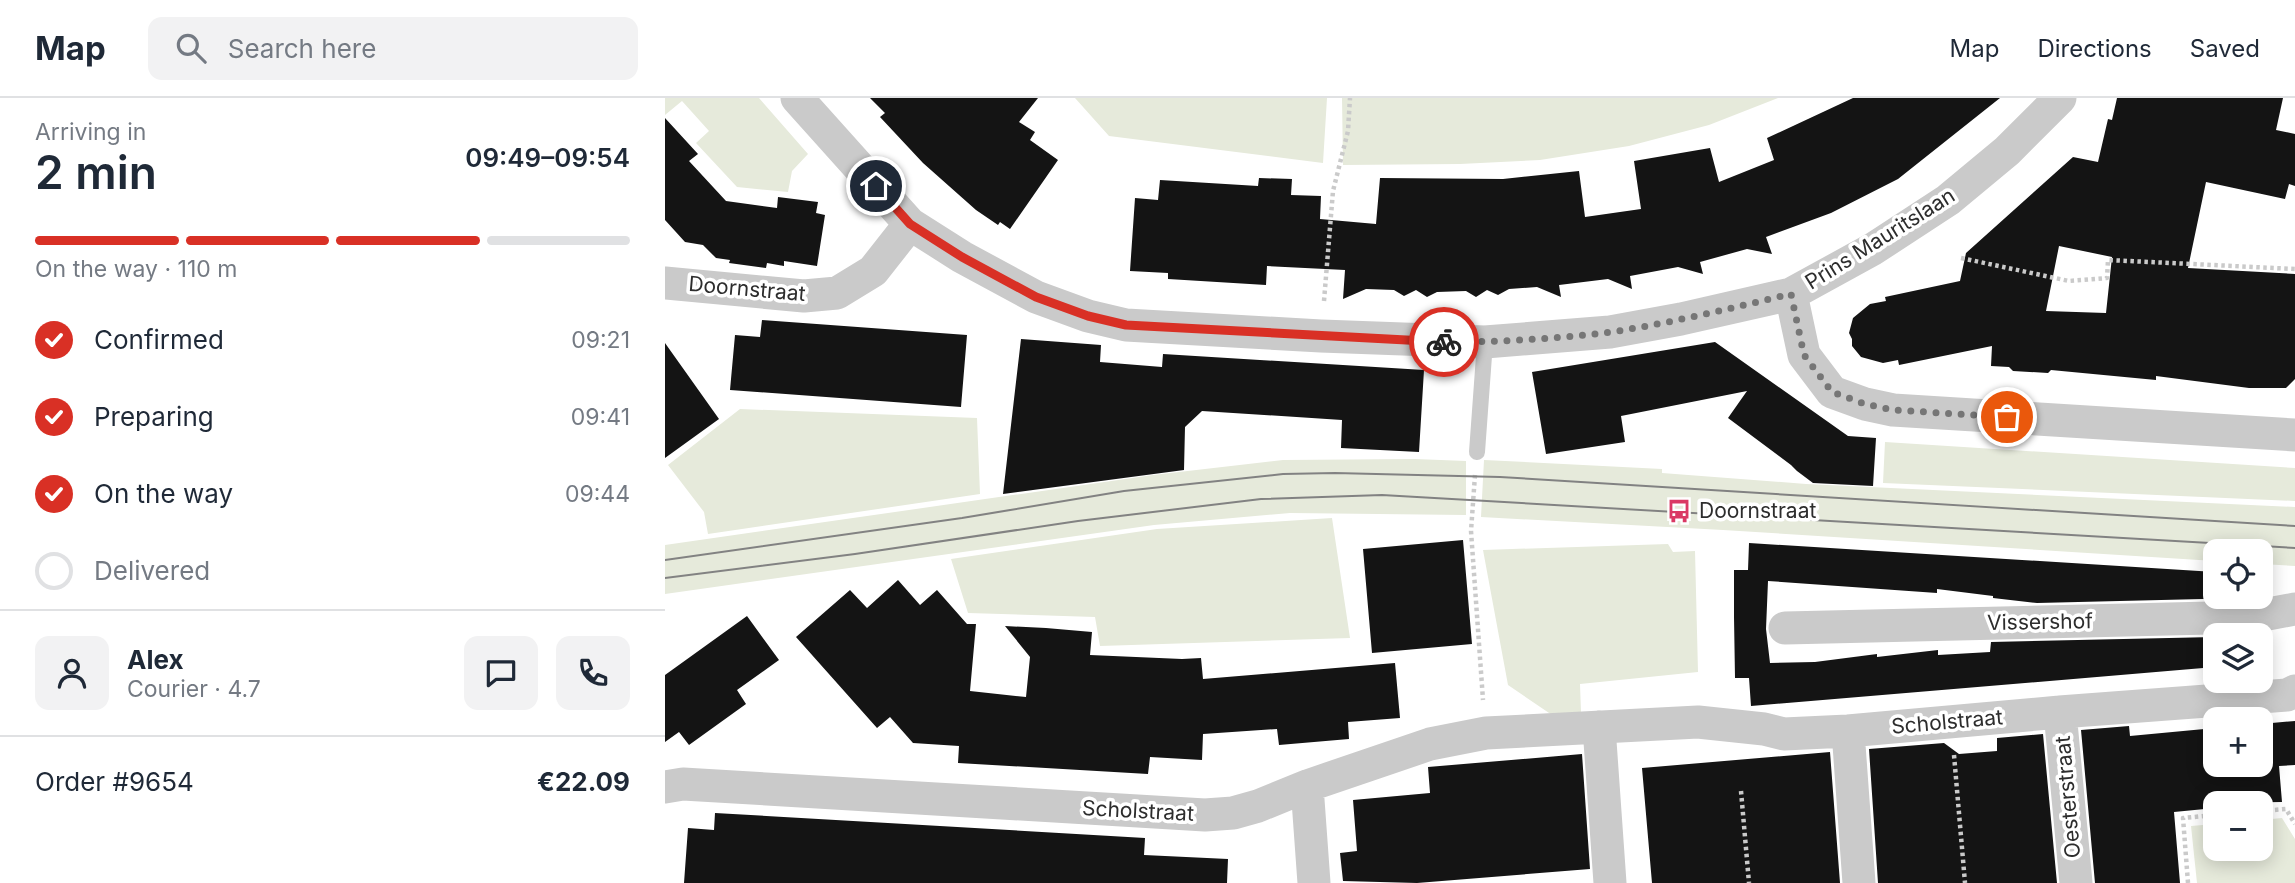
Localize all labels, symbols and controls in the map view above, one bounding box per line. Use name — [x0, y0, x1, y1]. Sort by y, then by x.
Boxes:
search box — [148, 17, 638, 80]
text: Map — [35, 28, 106, 68]
icon: search — [172, 29, 210, 67]
text: Search here — [228, 33, 376, 64]
text: Map — [1950, 34, 1999, 63]
text: Directions — [2037, 34, 2152, 63]
text: Saved — [2190, 34, 2260, 63]
text: Arriving in — [35, 118, 146, 146]
text: 09:49–09:54 — [465, 142, 630, 173]
text: 2 min — [35, 144, 157, 200]
pin — [846, 156, 906, 216]
icon: home — [857, 167, 895, 205]
street label: Prins Mauritslaan — [1800, 183, 1959, 295]
text: On the way · 110 m — [35, 255, 237, 283]
street label: Doornstraat — [688, 271, 807, 306]
courier — [1409, 307, 1479, 377]
icon: check — [35, 321, 73, 359]
icon: bike — [1425, 323, 1463, 361]
text: Confirmed — [94, 324, 224, 355]
text: 09:21 — [571, 326, 630, 354]
pin — [1977, 387, 2037, 447]
icon: check — [35, 398, 73, 436]
icon: bag — [1988, 398, 2026, 436]
text: Preparing — [94, 401, 214, 432]
text: 09:41 — [571, 403, 630, 431]
icon: check — [35, 475, 73, 513]
text: On the way — [94, 478, 233, 509]
text: 09:44 — [565, 480, 630, 508]
bus stop icon: Doornstraat — [1665, 497, 1693, 525]
place label: Doornstraat — [1699, 498, 1816, 523]
map controls — [2203, 539, 2273, 861]
button: locate — [2203, 539, 2273, 609]
text: Delivered — [94, 555, 210, 586]
street label: Vissershof — [1987, 608, 2093, 635]
button: layers — [2203, 623, 2273, 693]
button: person — [35, 636, 109, 710]
button: chat — [464, 636, 538, 710]
button: phone — [556, 636, 630, 710]
text: Alex — [127, 644, 184, 675]
text: Courier · 4.7 — [127, 675, 261, 703]
street label: Scholstraat — [1890, 704, 2004, 739]
button: + — [2203, 707, 2273, 777]
street label: Oesterstraat — [2050, 735, 2085, 859]
text: Order #9654 — [35, 766, 194, 797]
text: €22.09 — [537, 766, 630, 797]
button: − — [2203, 791, 2273, 861]
street label: Scholstraat — [1082, 795, 1195, 826]

